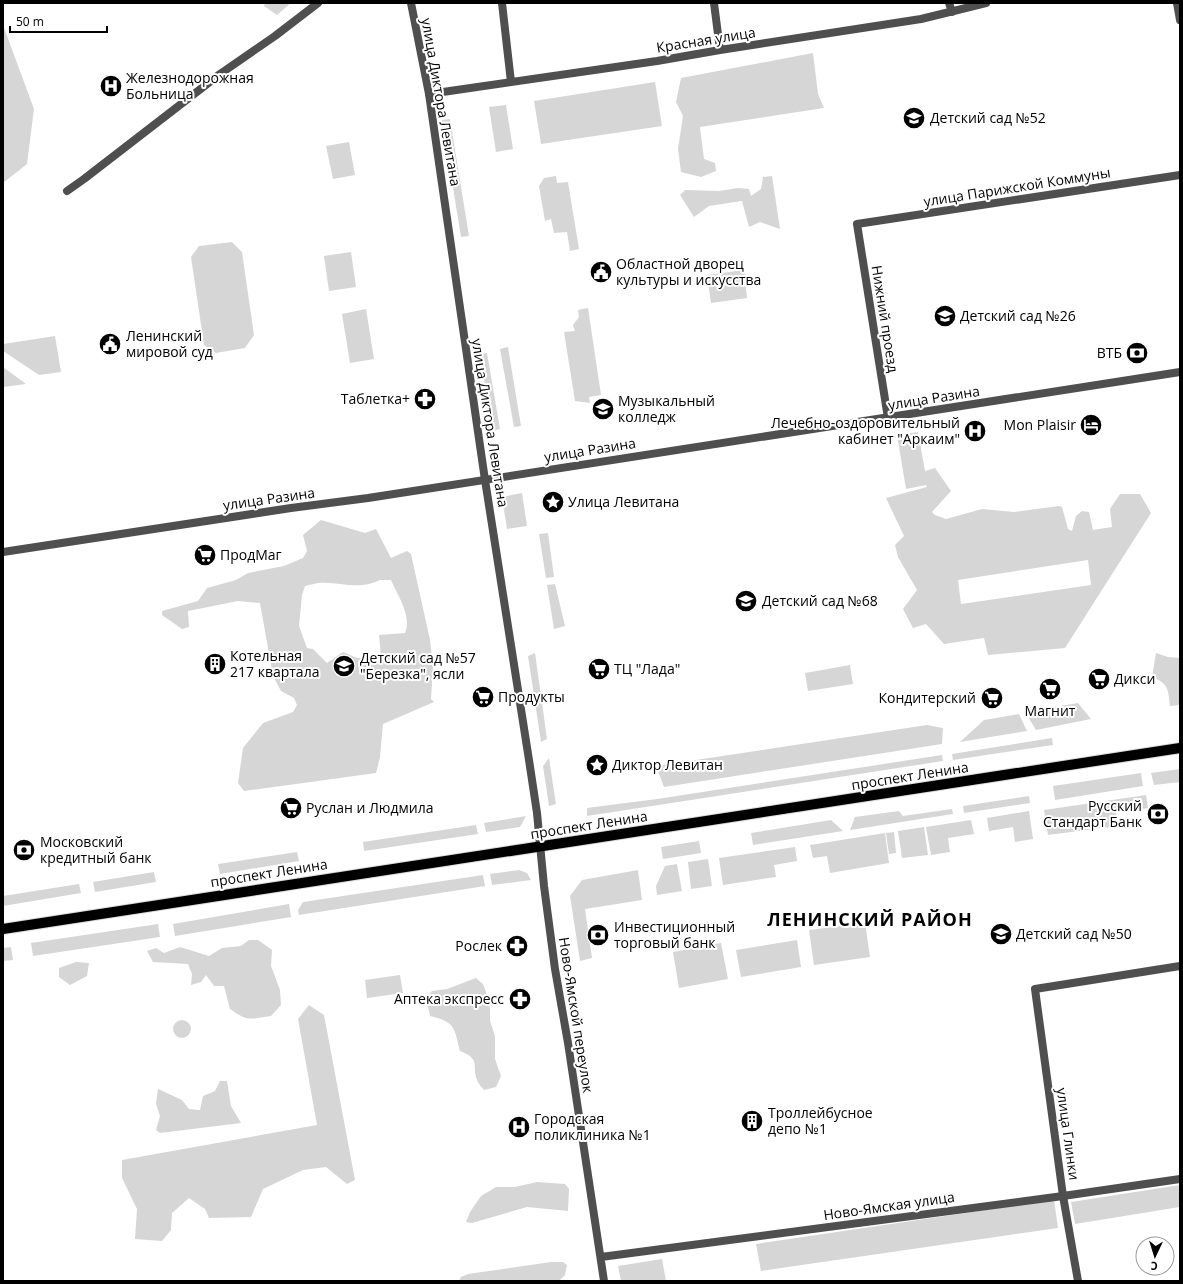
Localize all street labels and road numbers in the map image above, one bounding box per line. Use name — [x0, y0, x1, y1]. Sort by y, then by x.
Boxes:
street label: улица Диктора Левитана — [417, 16, 466, 188]
street label: Красная улица — [655, 22, 757, 57]
street label: улица Парижской Коммуны — [922, 162, 1112, 211]
street label: Нижний проезд — [868, 264, 903, 374]
street label: улица Диктора Левитана — [468, 337, 513, 509]
street label: улица Разина — [887, 381, 981, 414]
street label: улица Разина — [543, 433, 637, 466]
street label: улица Разина — [222, 483, 316, 514]
street label: проспект Ленина — [850, 757, 970, 794]
street label: проспект Ленина — [529, 806, 649, 843]
street label: проспект Ленина — [209, 854, 329, 891]
street label: Ново-Ямской переулок — [555, 936, 598, 1095]
street label: улица Глинки — [1053, 1086, 1084, 1181]
street label: Ново-Ямская улица — [822, 1187, 956, 1224]

